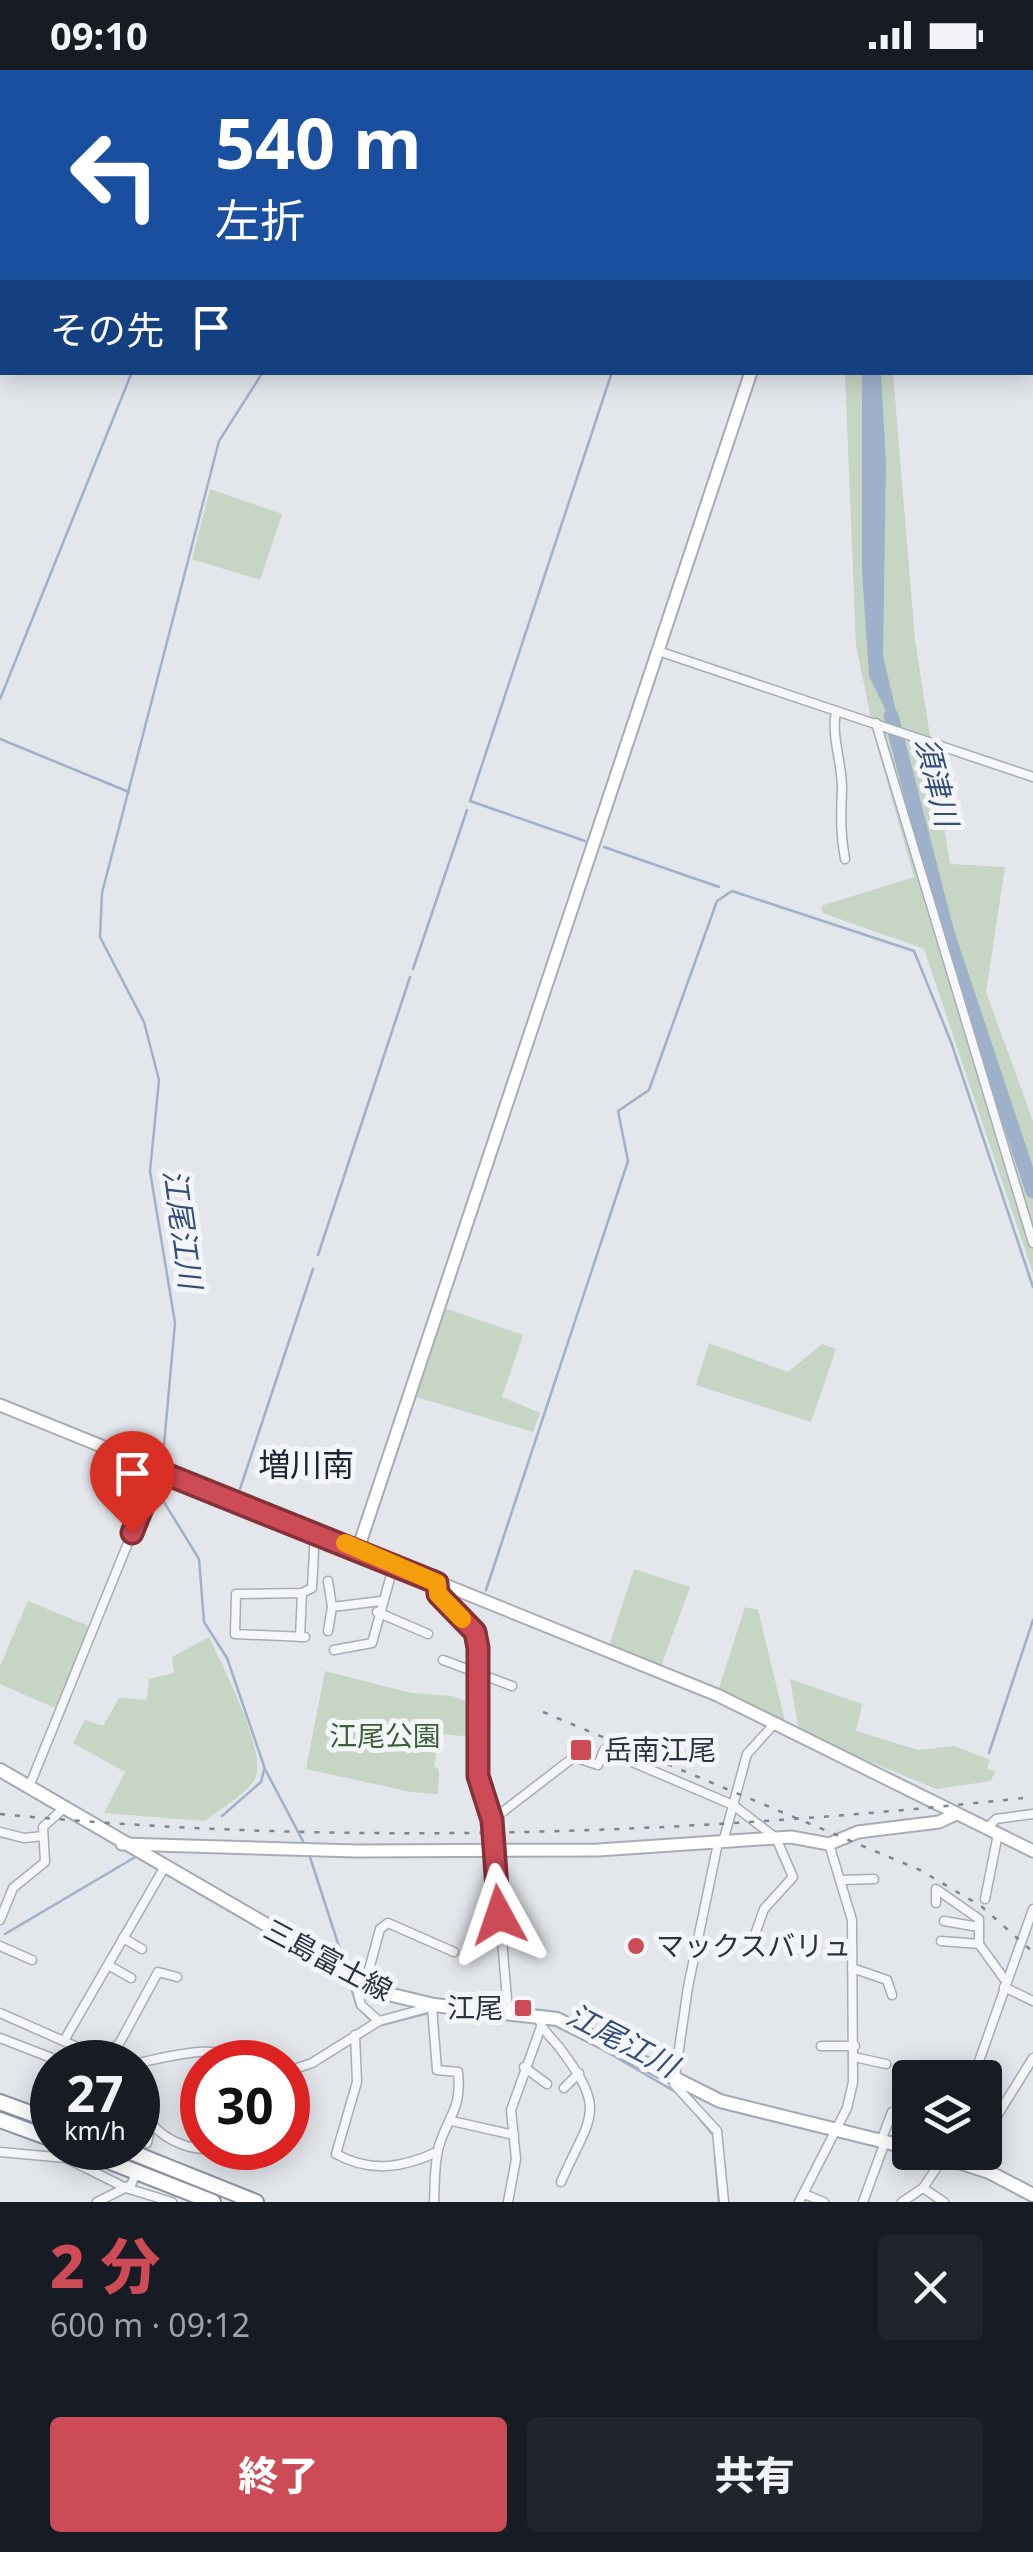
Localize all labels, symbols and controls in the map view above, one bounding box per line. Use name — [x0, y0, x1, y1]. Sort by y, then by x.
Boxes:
text: 09:10 — [50, 9, 148, 61]
text: 540 m — [215, 94, 422, 190]
icon: left — [50, 110, 180, 240]
text: 左折 — [215, 189, 305, 250]
icon: arrive — [184, 300, 239, 355]
text: その先 — [50, 303, 164, 355]
water label: 須津川 — [907, 733, 969, 833]
water label: 江尾江川 — [155, 1167, 213, 1294]
pin — [90, 1431, 175, 1534]
district label: 増川南 — [258, 1442, 354, 1485]
icon: arrive — [105, 1446, 160, 1501]
park label: 江尾公園 — [329, 1716, 441, 1754]
place label: 岳南江尾 — [604, 1730, 716, 1768]
marker: 岳南江尾 — [568, 1737, 594, 1763]
position arrow — [447, 1863, 551, 1967]
street label: 三島富士線 — [258, 1909, 399, 2009]
place label: マックスバリュ — [656, 1926, 851, 1964]
marker: マックスバリュ — [625, 1935, 647, 1957]
place label: 江尾 — [447, 1988, 503, 2026]
water label: 江尾江川 — [560, 1993, 688, 2087]
marker: 江尾 — [512, 1997, 534, 2019]
speed limit sign: 30 — [180, 2040, 310, 2170]
text: 27 — [66, 2059, 124, 2127]
map controls — [892, 2060, 1002, 2170]
button: layers — [892, 2060, 1002, 2170]
text: km/h — [64, 2113, 126, 2147]
text: 2 分 — [50, 2224, 160, 2306]
button: close — [878, 2235, 983, 2340]
text: 600 m · 09:12 — [50, 2303, 250, 2346]
button: 終了 — [50, 2417, 507, 2532]
button: 共有 — [527, 2417, 983, 2532]

